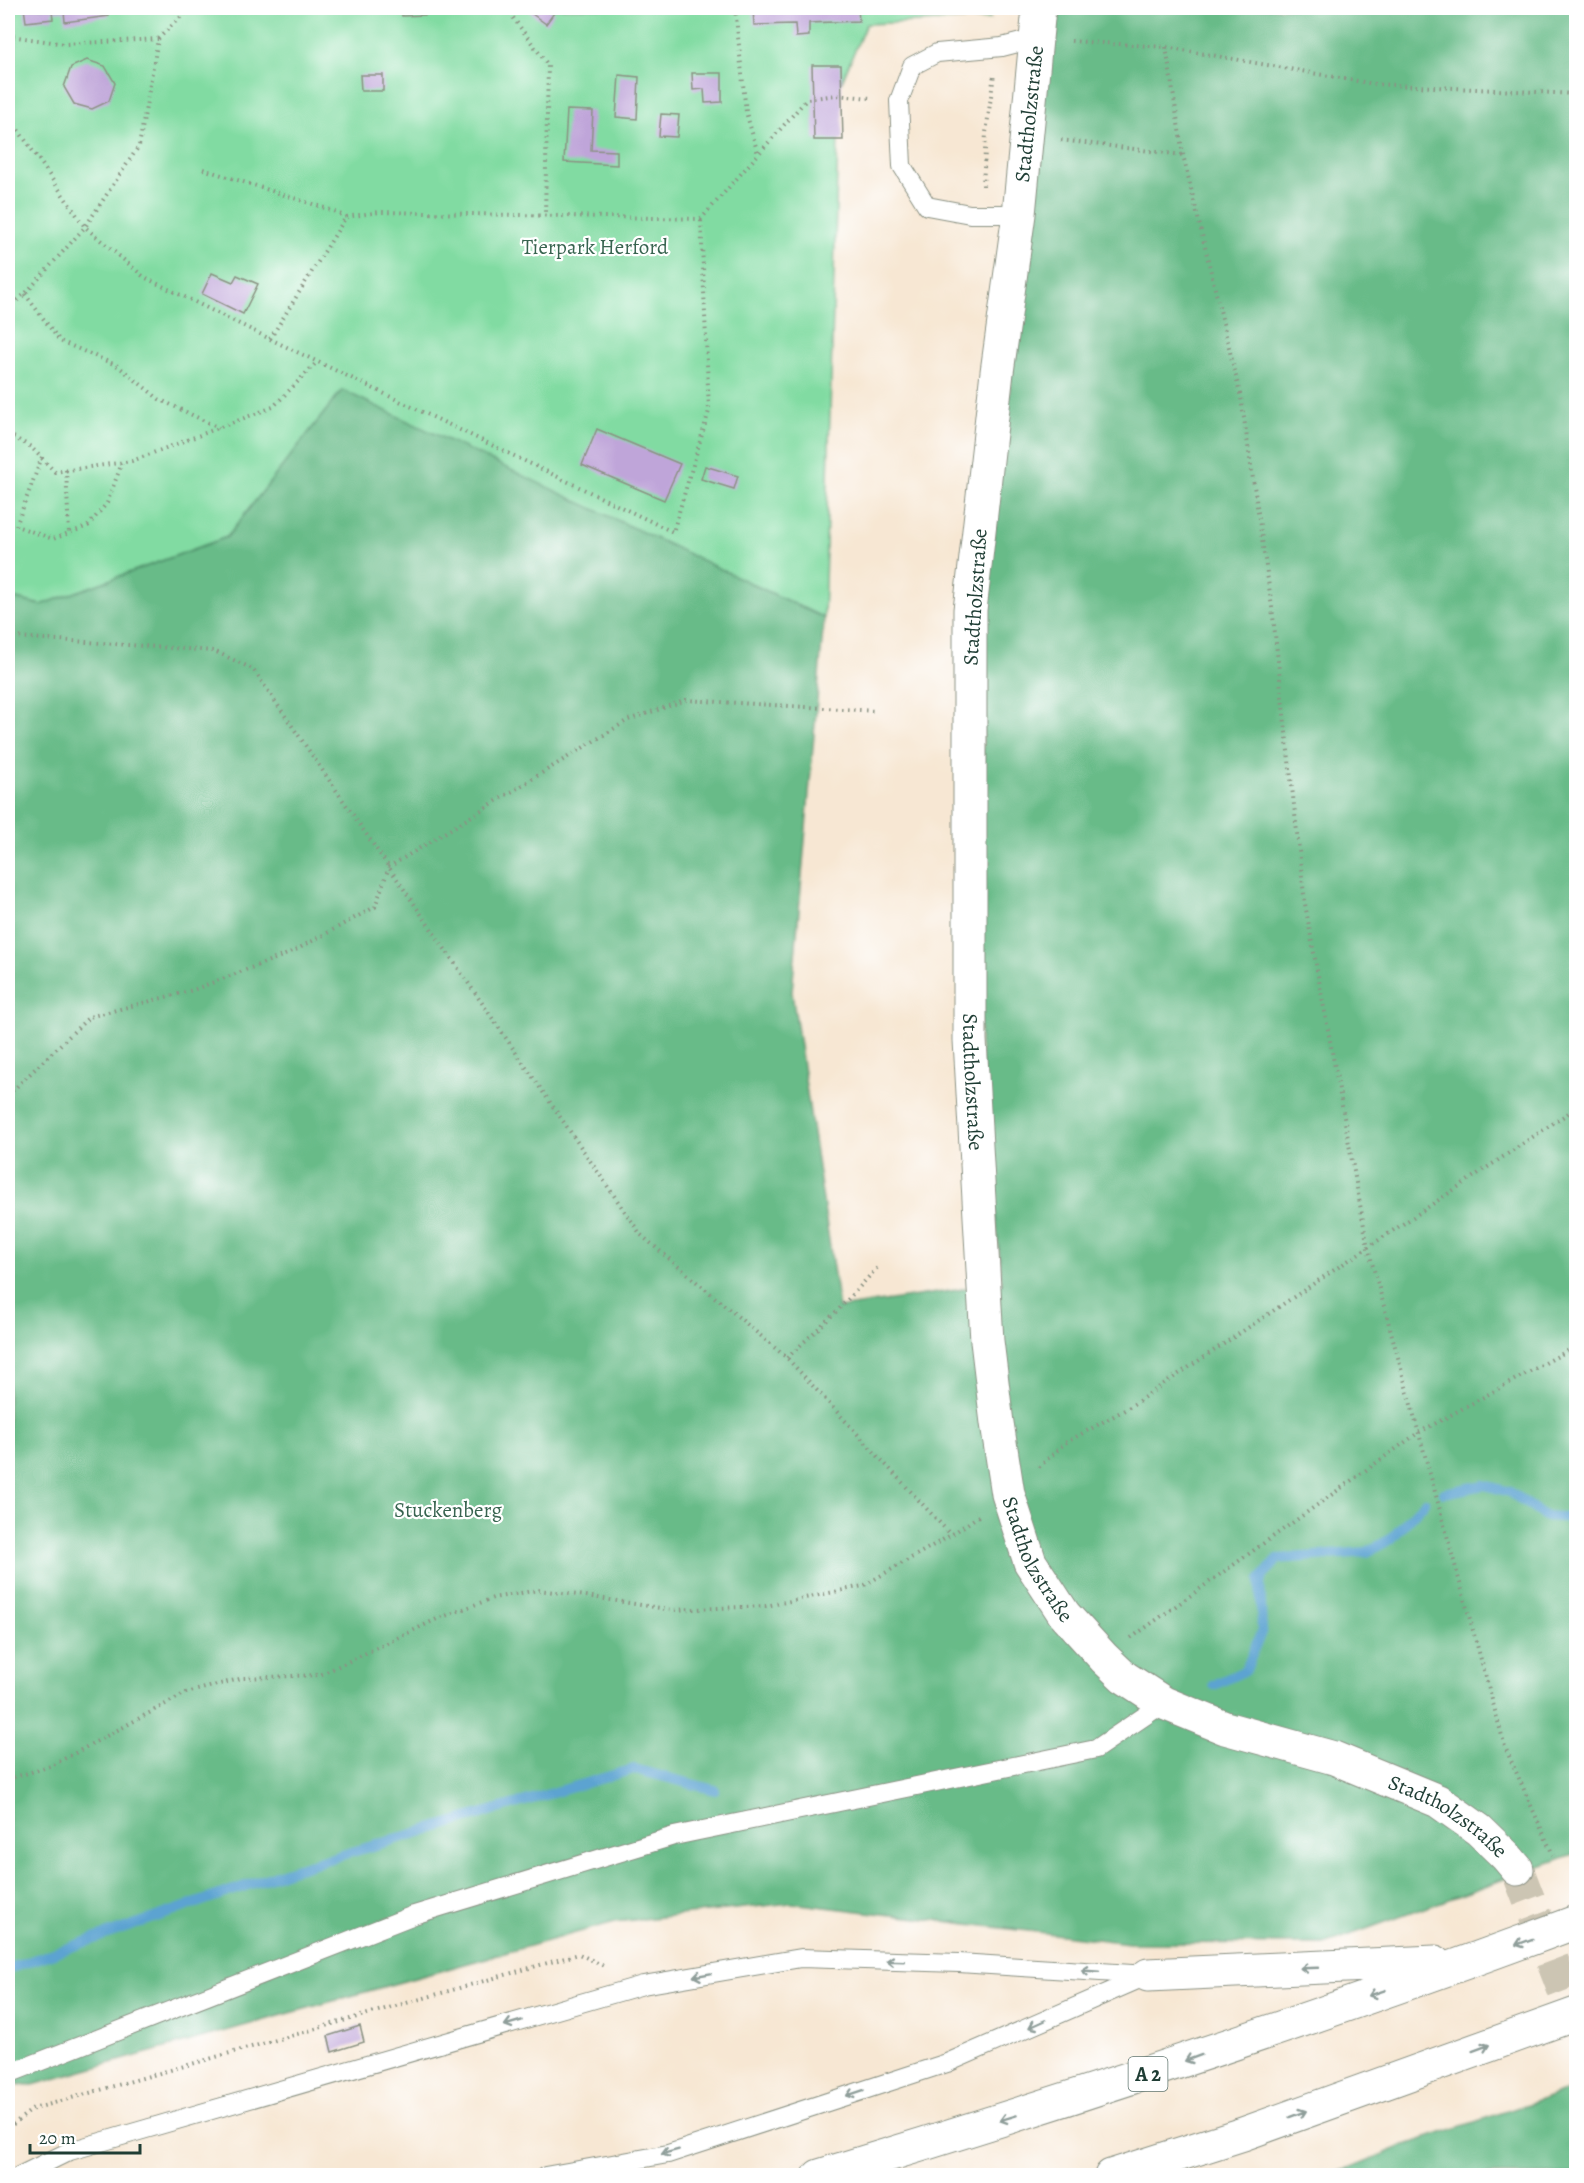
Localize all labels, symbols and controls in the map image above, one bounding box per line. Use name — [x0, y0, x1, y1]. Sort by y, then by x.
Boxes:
street label: Stadtholzstraße — [1008, 44, 1050, 184]
park label: Tierpark Herford — [522, 233, 669, 261]
street label: Stadtholzstraße — [956, 528, 994, 666]
street label: Stadtholzstraße — [956, 1013, 990, 1151]
street label: Stadtholzstraße — [996, 1493, 1079, 1629]
park label: Stuckenberg — [394, 1496, 502, 1524]
street label: Stadtholzstraße — [1384, 1768, 1514, 1864]
one-way arrow — [1516, 1937, 1534, 1948]
one-way arrow — [886, 1955, 906, 1966]
one-way arrow — [1300, 1962, 1320, 1973]
one-way arrow — [1081, 1965, 1101, 1976]
one-way arrow — [693, 1970, 712, 1981]
one-way arrow — [1368, 1988, 1387, 1999]
one-way arrow — [504, 2018, 523, 2029]
one-way arrow — [1029, 2019, 1047, 2030]
one-way arrow — [1472, 2042, 1490, 2053]
one-way arrow — [1184, 2053, 1203, 2064]
road number: A 2 — [1128, 2057, 1168, 2091]
one-way arrow — [846, 2088, 865, 2099]
one-way arrow — [1288, 2107, 1307, 2118]
one-way arrow — [999, 2113, 1018, 2124]
scale bar — [30, 2117, 140, 2155]
text: 20 m — [39, 2126, 76, 2150]
one-way arrow — [660, 2147, 679, 2159]

